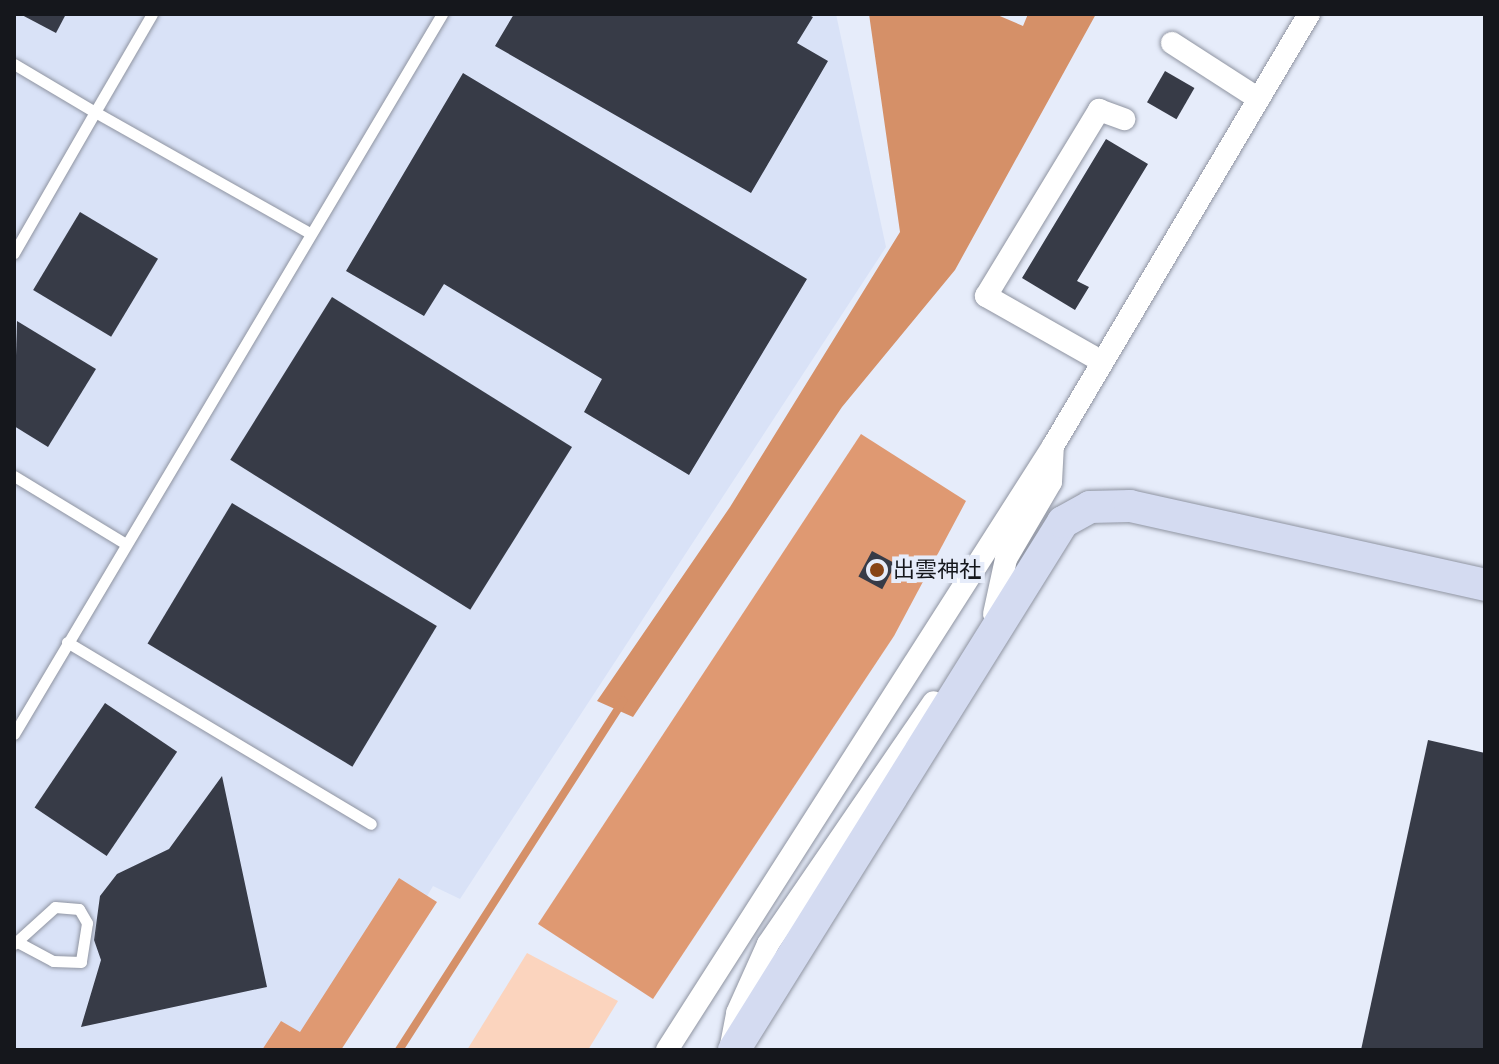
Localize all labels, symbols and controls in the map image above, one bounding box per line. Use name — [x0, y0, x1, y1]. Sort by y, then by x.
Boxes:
place label: 出雲神社 — [893, 557, 981, 583]
marker: 出雲神社 — [868, 561, 886, 579]

